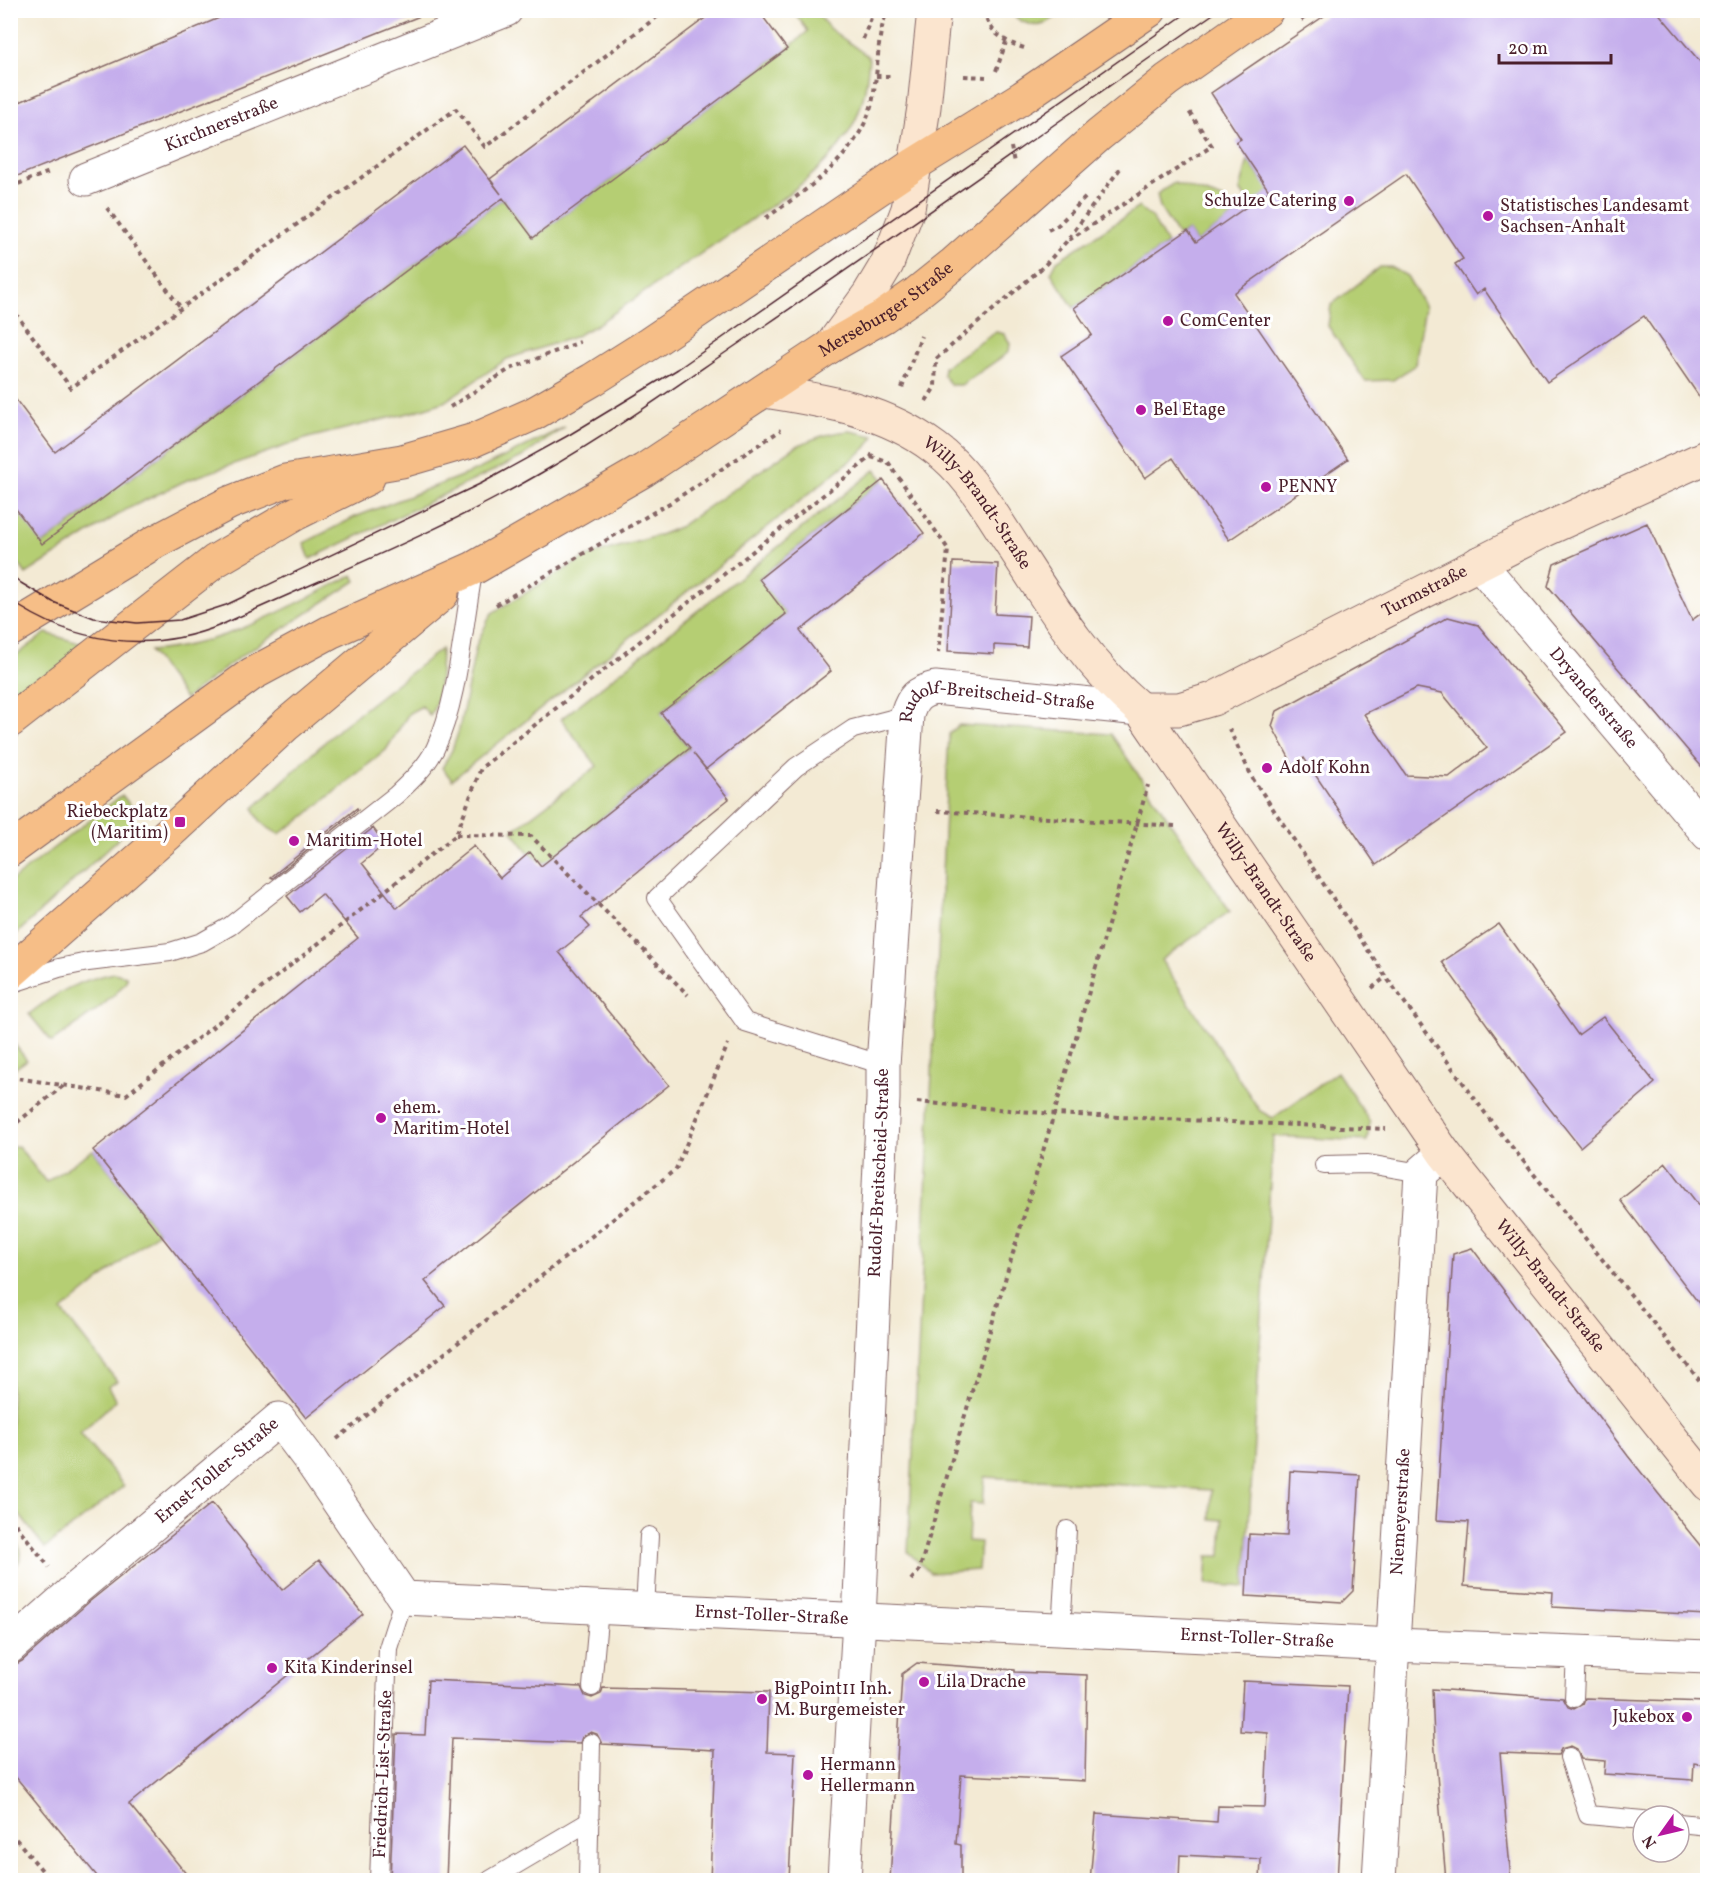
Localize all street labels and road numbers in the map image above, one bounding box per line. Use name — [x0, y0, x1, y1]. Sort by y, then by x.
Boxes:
street label: Kirchnerstraße — [161, 90, 282, 159]
street label: Merseburger Straße — [814, 256, 959, 363]
street label: Willy-Brandt-Straße — [918, 431, 1037, 575]
street label: Turmstraße — [1378, 559, 1472, 624]
street label: Dryanderstraße — [1543, 642, 1644, 754]
street label: Rudolf-Breitscheid-Straße — [894, 675, 1096, 723]
street label: Willy-Brandt-Straße — [1209, 818, 1322, 967]
street label: Rudolf-Breitscheid-Straße — [862, 1068, 896, 1278]
street label: Willy-Brandt-Straße — [1489, 1214, 1611, 1358]
street label: Ernst-Toller-Straße — [150, 1412, 284, 1530]
street label: Niemeyerstraße — [1385, 1447, 1417, 1576]
street label: Ernst-Toller-Straße — [694, 1599, 849, 1632]
street label: Ernst-Toller-Straße — [1179, 1622, 1335, 1655]
street label: Friedrich-List-Straße — [367, 1689, 399, 1859]

